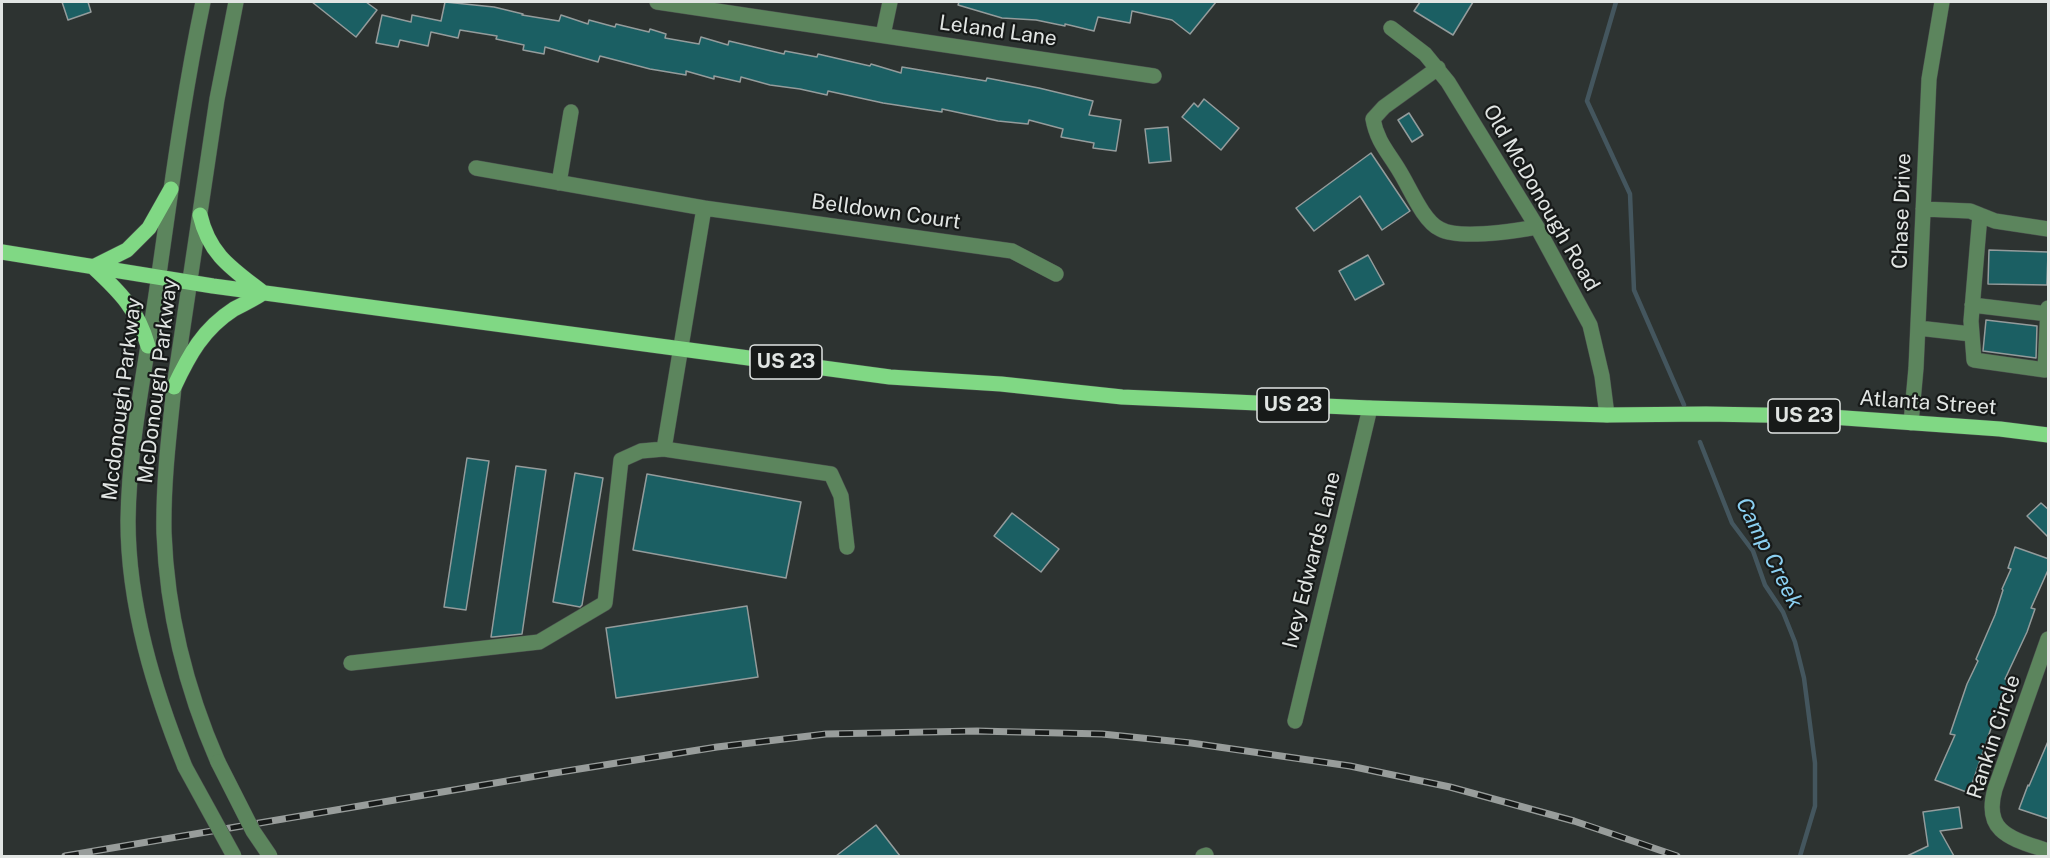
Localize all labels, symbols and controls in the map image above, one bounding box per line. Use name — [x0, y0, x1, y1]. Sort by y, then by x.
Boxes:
street label: Leland Lane — [938, 10, 1058, 52]
street label: Old McDonough Road — [1477, 100, 1605, 296]
street label: Chase Drive — [1887, 153, 1917, 269]
street label: Belldown Court — [810, 189, 962, 235]
street label: McDonough Parkway — [133, 277, 183, 485]
street label: Mcdonough Parkway — [97, 296, 147, 502]
road number: US 23 — [750, 345, 822, 379]
street label: Atlanta Street — [1858, 386, 1998, 420]
road number: US 23 — [1257, 388, 1329, 422]
road number: US 23 — [1768, 399, 1840, 433]
street label: Ivey Edwards Lane — [1278, 469, 1346, 651]
water label: Camp Creek — [1730, 493, 1808, 613]
street label: Rankin Circle — [1962, 672, 2026, 802]

